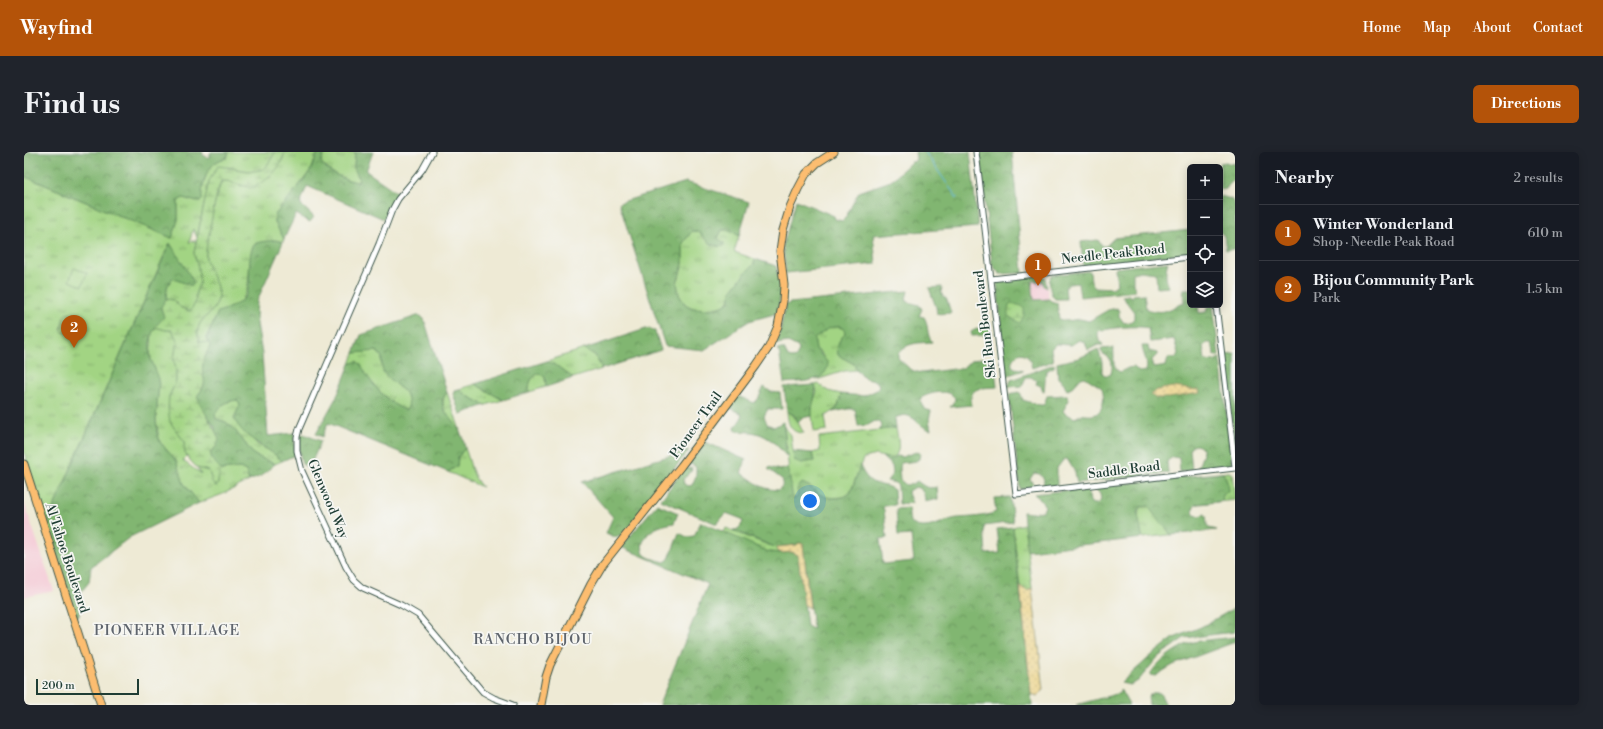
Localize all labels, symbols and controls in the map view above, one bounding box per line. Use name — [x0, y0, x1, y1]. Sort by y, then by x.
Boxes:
text: Wayfind — [20, 16, 93, 40]
text: Home — [1363, 19, 1401, 37]
text: Map — [1423, 19, 1451, 37]
text: About — [1473, 19, 1511, 37]
text: Contact — [1533, 19, 1583, 37]
button: Directions — [1473, 85, 1579, 123]
text: Find us — [24, 87, 120, 122]
map controls — [1187, 164, 1223, 308]
button: + — [1187, 164, 1223, 200]
text: Nearby — [1275, 167, 1334, 189]
text: 2 results — [1514, 170, 1563, 186]
button: − — [1187, 200, 1223, 236]
text: Winter Wonderland — [1313, 215, 1454, 234]
text: 1 — [1285, 225, 1291, 241]
text: 610 m — [1528, 225, 1563, 241]
text: Shop · Needle Peak Road — [1313, 234, 1454, 250]
button: locate — [1187, 236, 1223, 272]
street label: Needle Peak Road — [1060, 241, 1166, 267]
pin: 1 — [1025, 253, 1051, 286]
street label: Ski Run Boulevard — [970, 269, 1000, 379]
text: Bijou Community Park — [1313, 271, 1474, 290]
button: layers — [1187, 272, 1223, 308]
text: 2 — [1284, 281, 1292, 297]
text: 1.5 km — [1526, 281, 1563, 297]
text: Park — [1313, 290, 1340, 306]
pin: 2 — [61, 315, 87, 348]
street label: Pioneer Trail — [666, 388, 726, 461]
street label: Glenwood Way — [304, 457, 352, 542]
street label: Saddle Road — [1087, 458, 1161, 482]
your location — [800, 491, 820, 511]
street label: Al Tahoe Boulevard — [41, 500, 93, 616]
district label: PIONEER VILLAGE — [94, 622, 240, 640]
district label: RANCHO BIJOU — [474, 631, 592, 649]
scale bar — [36, 677, 139, 696]
text: 200 m — [42, 679, 75, 693]

